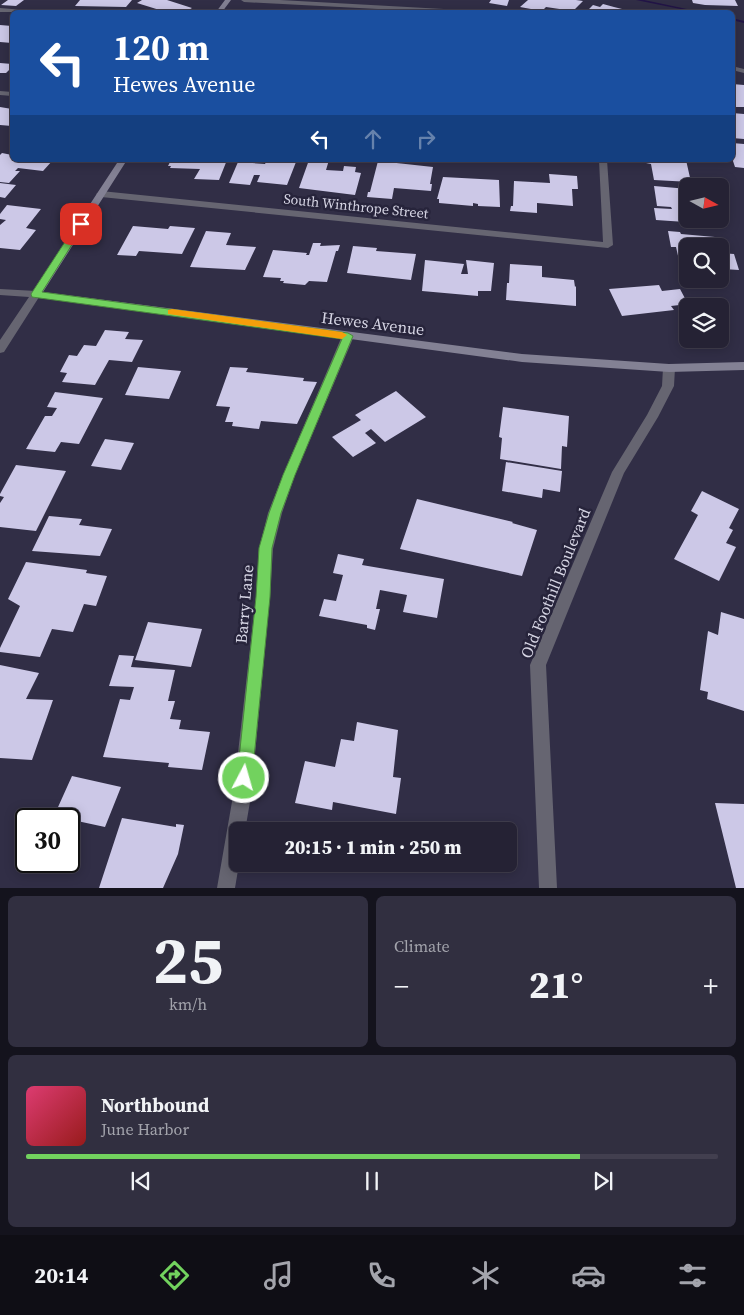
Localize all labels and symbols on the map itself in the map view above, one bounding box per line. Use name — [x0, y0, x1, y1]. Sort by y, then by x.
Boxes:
north arrow — [679, 178, 729, 228]
street label: South Winthrope Street — [283, 188, 430, 224]
pin — [60, 203, 102, 245]
street label: Hewes Avenue — [320, 306, 426, 340]
street label: Old Foothill Boulevard — [515, 505, 595, 661]
street label: Barry Lane — [230, 564, 258, 644]
position arrow — [217, 751, 269, 803]
speed limit sign: 30 — [15, 808, 80, 873]

